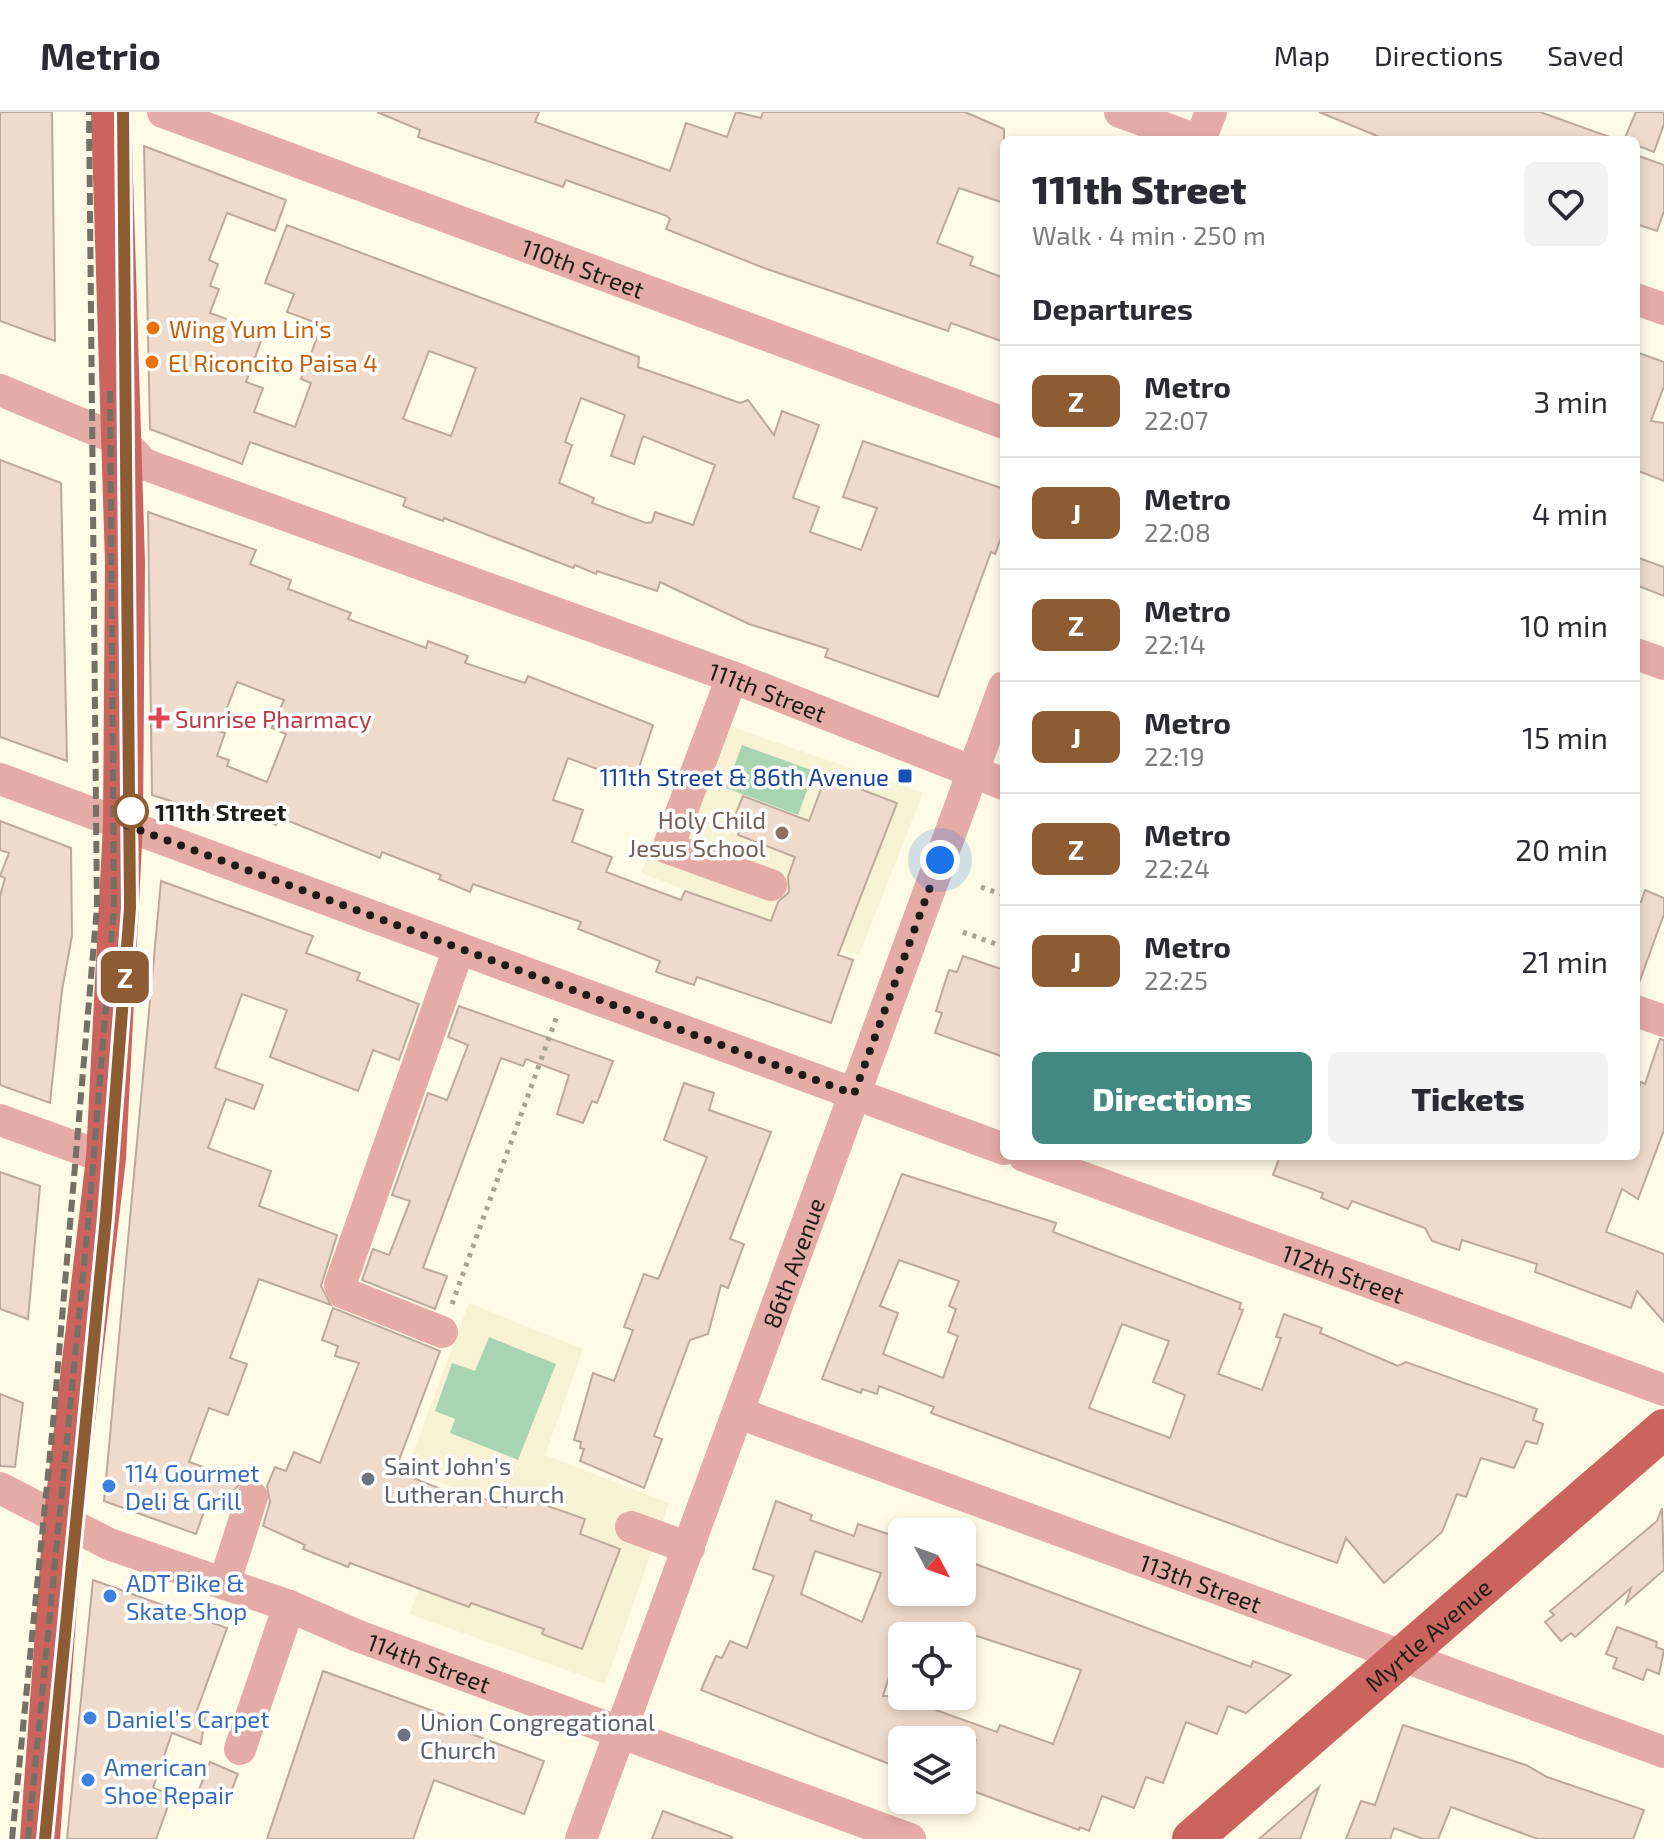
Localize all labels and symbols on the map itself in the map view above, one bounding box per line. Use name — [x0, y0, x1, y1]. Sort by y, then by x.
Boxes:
street label: 110th Street — [518, 231, 649, 303]
place label: Wing Yum Lin's — [169, 314, 331, 343]
marker: Wing Yum Lin's — [144, 319, 162, 337]
place label: El Riconcito Paisa 4 — [168, 348, 378, 377]
marker: El Riconcito Paisa 4 — [143, 353, 161, 371]
street label: 111th Street — [705, 655, 831, 727]
place label: Sunrise Pharmacy — [175, 704, 372, 733]
marker: Sunrise Pharmacy — [150, 709, 168, 727]
place label: 111th Street & 86th Avenue — [599, 762, 889, 791]
marker: 111th Street & 86th Avenue — [896, 767, 914, 785]
marker: 111th Street — [114, 794, 148, 828]
place label: 111th Street — [155, 797, 286, 826]
place label: Holy Child Jesus School — [628, 805, 766, 862]
marker: Holy Child Jesus School — [773, 824, 791, 842]
your location — [920, 840, 960, 880]
line badge: Z — [99, 951, 151, 1003]
street label: 86th Avenue — [755, 1193, 830, 1332]
street label: 112th Street — [1278, 1237, 1408, 1308]
place label: Saint John's Lutheran Church — [384, 1451, 564, 1508]
place label: 114 Gourmet Deli & Grill — [125, 1458, 259, 1515]
marker: Saint John's Lutheran Church — [359, 1470, 377, 1488]
marker: 114 Gourmet Deli & Grill — [100, 1477, 118, 1495]
north arrow — [888, 1518, 976, 1606]
street label: 113th Street — [1136, 1547, 1266, 1618]
place label: ADT Bike & Skate Shop — [126, 1568, 247, 1625]
street label: Myrtle Avenue — [1358, 1572, 1497, 1697]
marker: ADT Bike & Skate Shop — [101, 1587, 119, 1605]
street label: 114th Street — [364, 1626, 495, 1698]
place label: Daniel’s Carpet — [106, 1704, 269, 1733]
place label: Union Congregational Church — [420, 1707, 655, 1764]
marker: Daniel’s Carpet — [81, 1709, 99, 1727]
marker: Union Congregational Church — [395, 1726, 413, 1744]
place label: American Shoe Repair — [104, 1752, 234, 1809]
marker: American Shoe Repair — [79, 1771, 97, 1789]

